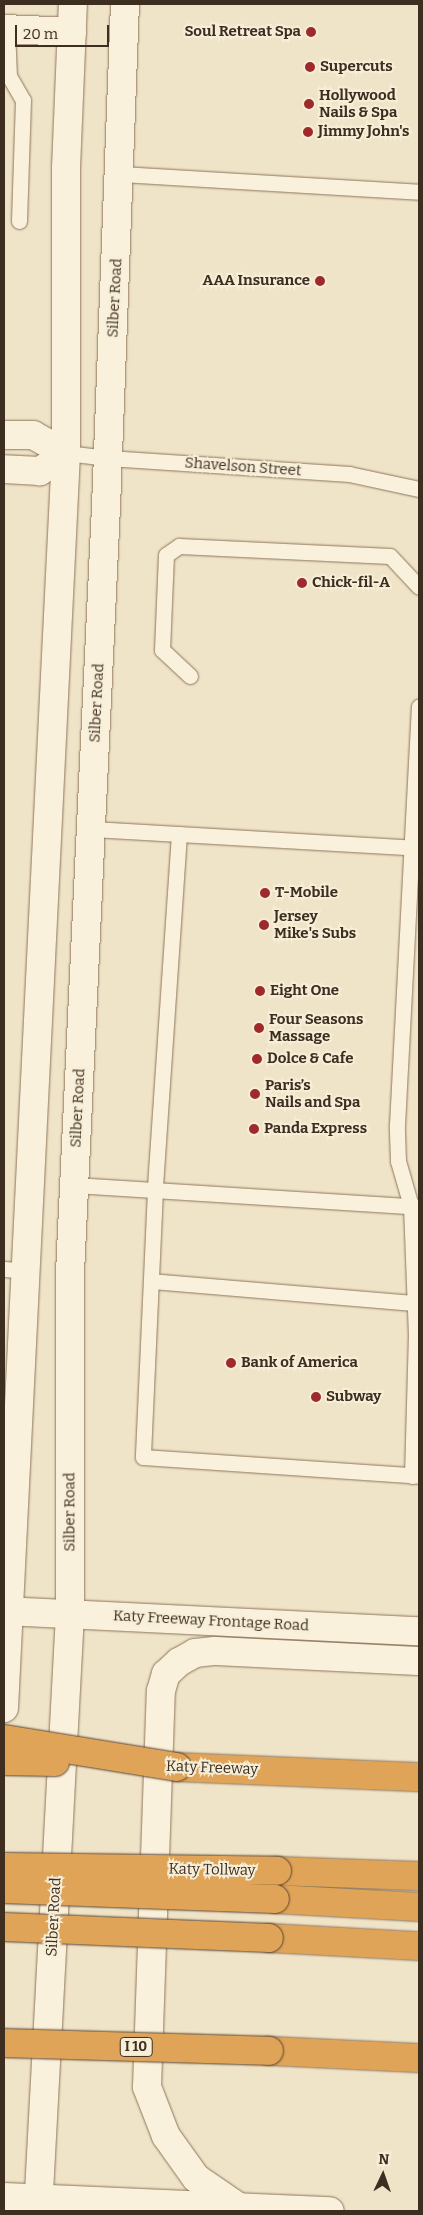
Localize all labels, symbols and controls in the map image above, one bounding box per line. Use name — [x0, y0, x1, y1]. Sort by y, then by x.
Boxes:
scale bar — [18, 15, 111, 47]
place label: Soul Retreat Spa — [184, 23, 301, 41]
text: 20 m — [23, 25, 58, 43]
marker: Soul Retreat Spa — [305, 26, 317, 38]
place label: Supercuts — [320, 58, 393, 76]
marker: Supercuts — [304, 61, 316, 73]
place label: Hollywood Nails & Spa — [319, 86, 397, 121]
marker: Hollywood Nails & Spa — [303, 98, 315, 110]
place label: Jimmy John's — [318, 123, 409, 141]
marker: Jimmy John's — [302, 126, 314, 138]
street label: Silber Road — [104, 258, 126, 338]
place label: AAA Insurance — [203, 272, 310, 290]
marker: AAA Insurance — [314, 275, 326, 287]
street label: Shavelson Street — [184, 454, 302, 480]
place label: Chick-fil-A — [312, 574, 390, 592]
marker: Chick-fil-A — [296, 577, 308, 589]
street label: Silber Road — [86, 663, 108, 743]
place label: T-Mobile — [275, 884, 338, 902]
marker: T-Mobile — [259, 887, 271, 899]
place label: Jersey Mike's Subs — [274, 907, 356, 942]
marker: Jersey Mike's Subs — [258, 919, 270, 931]
place label: Eight One — [270, 982, 339, 1000]
marker: Eight One — [254, 985, 266, 997]
place label: Four Seasons Massage — [269, 1010, 363, 1045]
marker: Four Seasons Massage — [253, 1022, 265, 1034]
place label: Dolce & Cafe — [267, 1050, 353, 1068]
marker: Dolce & Cafe — [251, 1053, 263, 1065]
street label: Silber Road — [67, 1068, 89, 1148]
place label: Paris’s Nails and Spa — [265, 1076, 360, 1111]
marker: Paris’s Nails and Spa — [249, 1088, 261, 1100]
place label: Panda Express — [264, 1120, 367, 1138]
marker: Panda Express — [248, 1123, 260, 1135]
place label: Bank of America — [241, 1354, 358, 1372]
marker: Bank of America — [225, 1357, 237, 1369]
place label: Subway — [326, 1388, 381, 1406]
marker: Subway — [310, 1391, 322, 1403]
street label: Silber Road — [61, 1472, 79, 1552]
street label: Katy Freeway Frontage Road — [113, 1607, 309, 1635]
street label: Katy Freeway — [166, 1757, 258, 1779]
street label: Katy Tollway — [168, 1860, 256, 1880]
street label: Silber Road — [43, 1877, 65, 1957]
road number: I 10 — [118, 2035, 154, 2058]
north arrow — [358, 2150, 408, 2200]
text: N — [378, 2151, 390, 2168]

